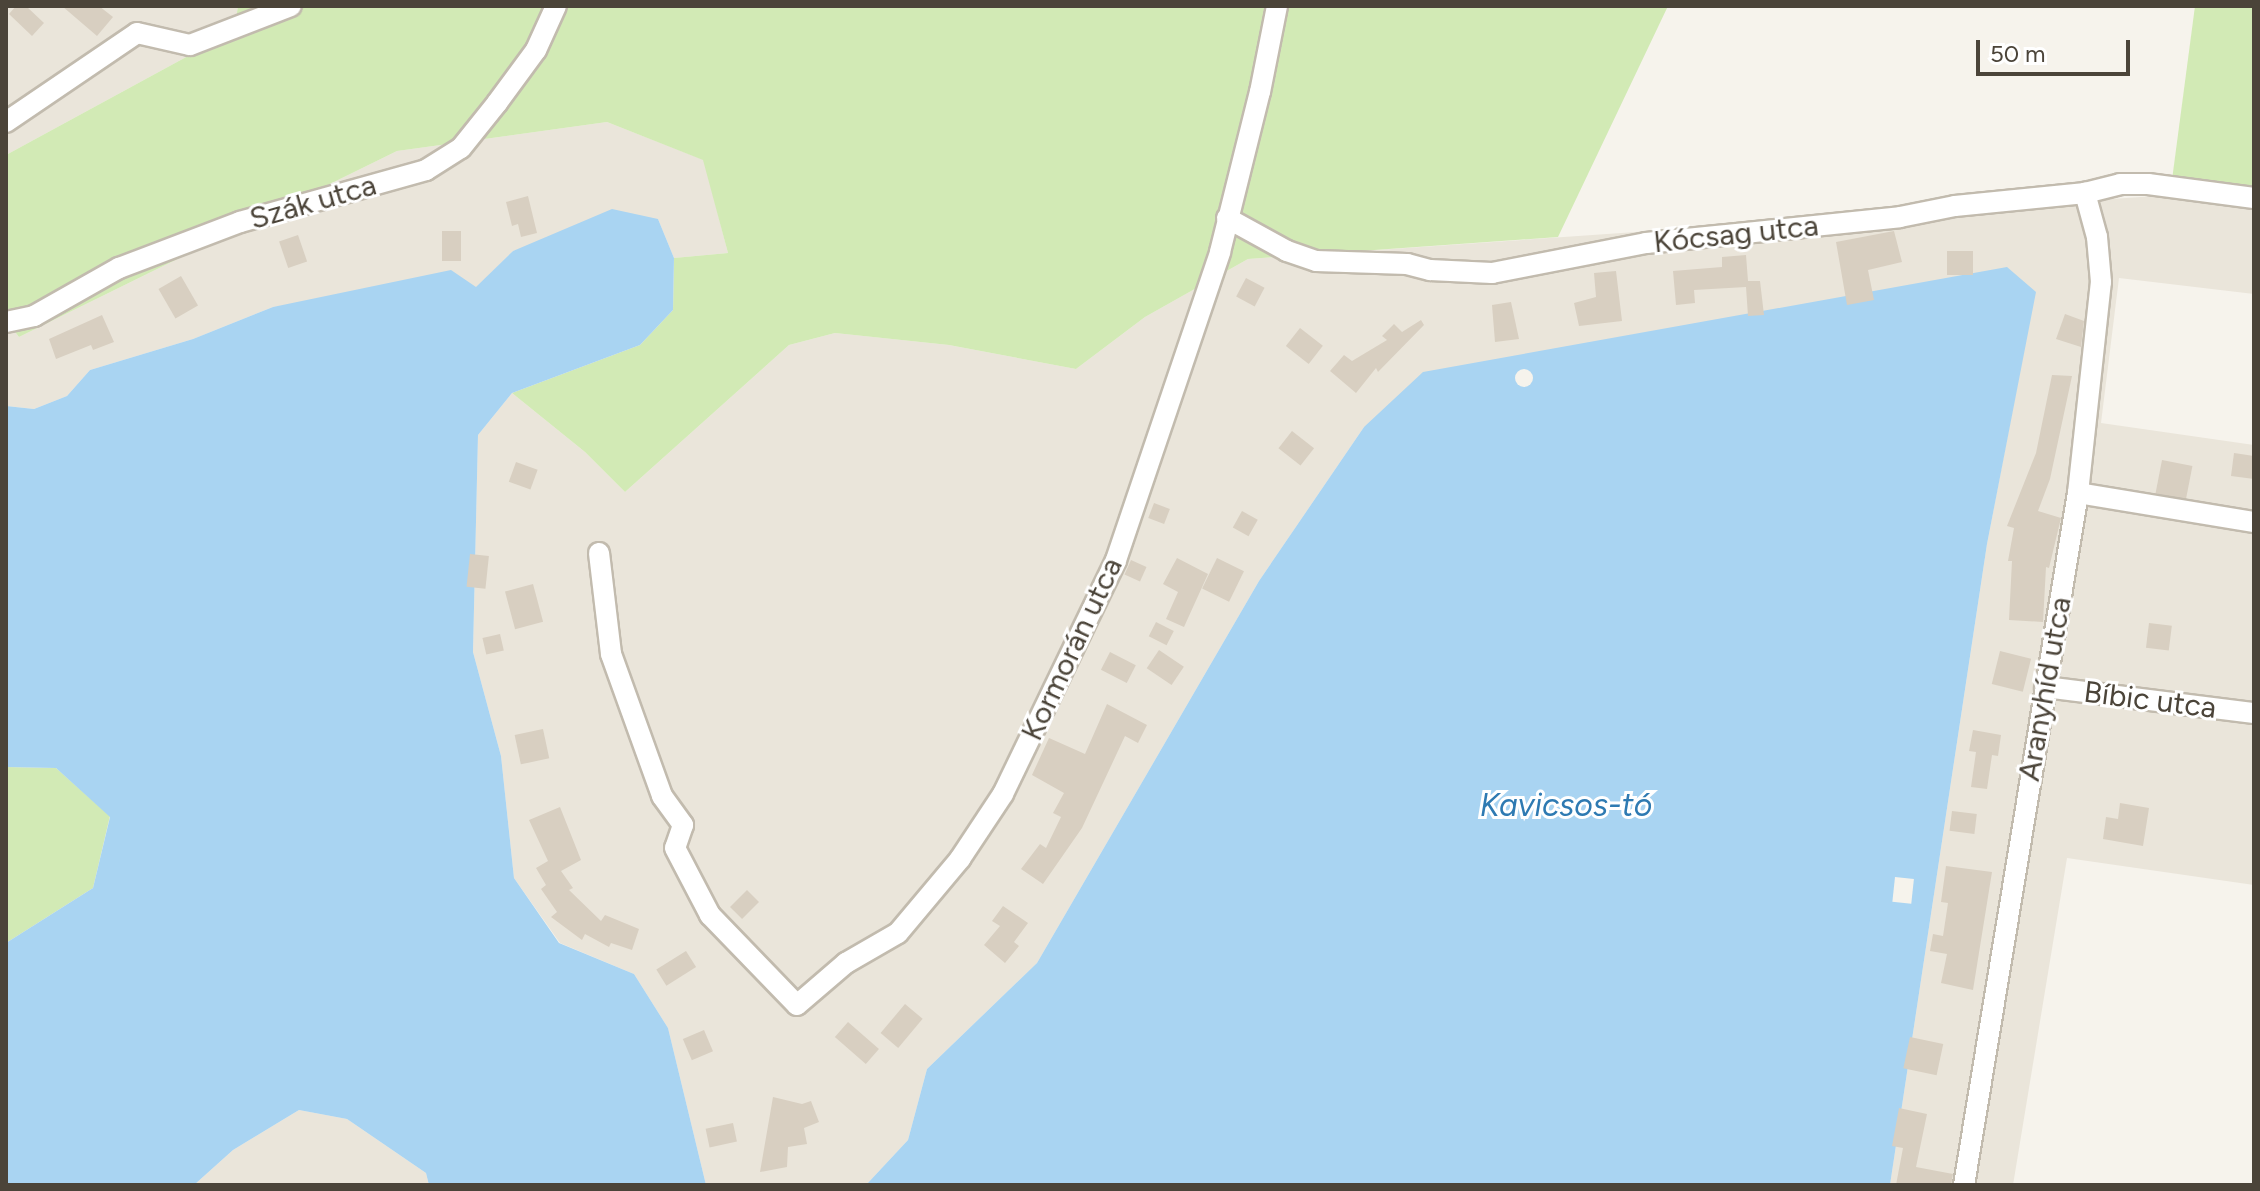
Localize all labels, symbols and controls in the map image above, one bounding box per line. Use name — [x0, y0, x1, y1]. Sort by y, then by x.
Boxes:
scale bar — [1980, 24, 2134, 74]
text: 50 m — [1990, 39, 2046, 68]
street label: Szák utca — [246, 167, 380, 237]
street label: Kócsag utca — [1652, 207, 1820, 261]
street label: Kormorán utca — [1014, 552, 1130, 746]
street label: Aranyhíd utca — [2011, 594, 2079, 784]
street label: Bíbic utca — [2082, 674, 2218, 726]
water label: Kavicsos-tó — [1480, 786, 1652, 824]

